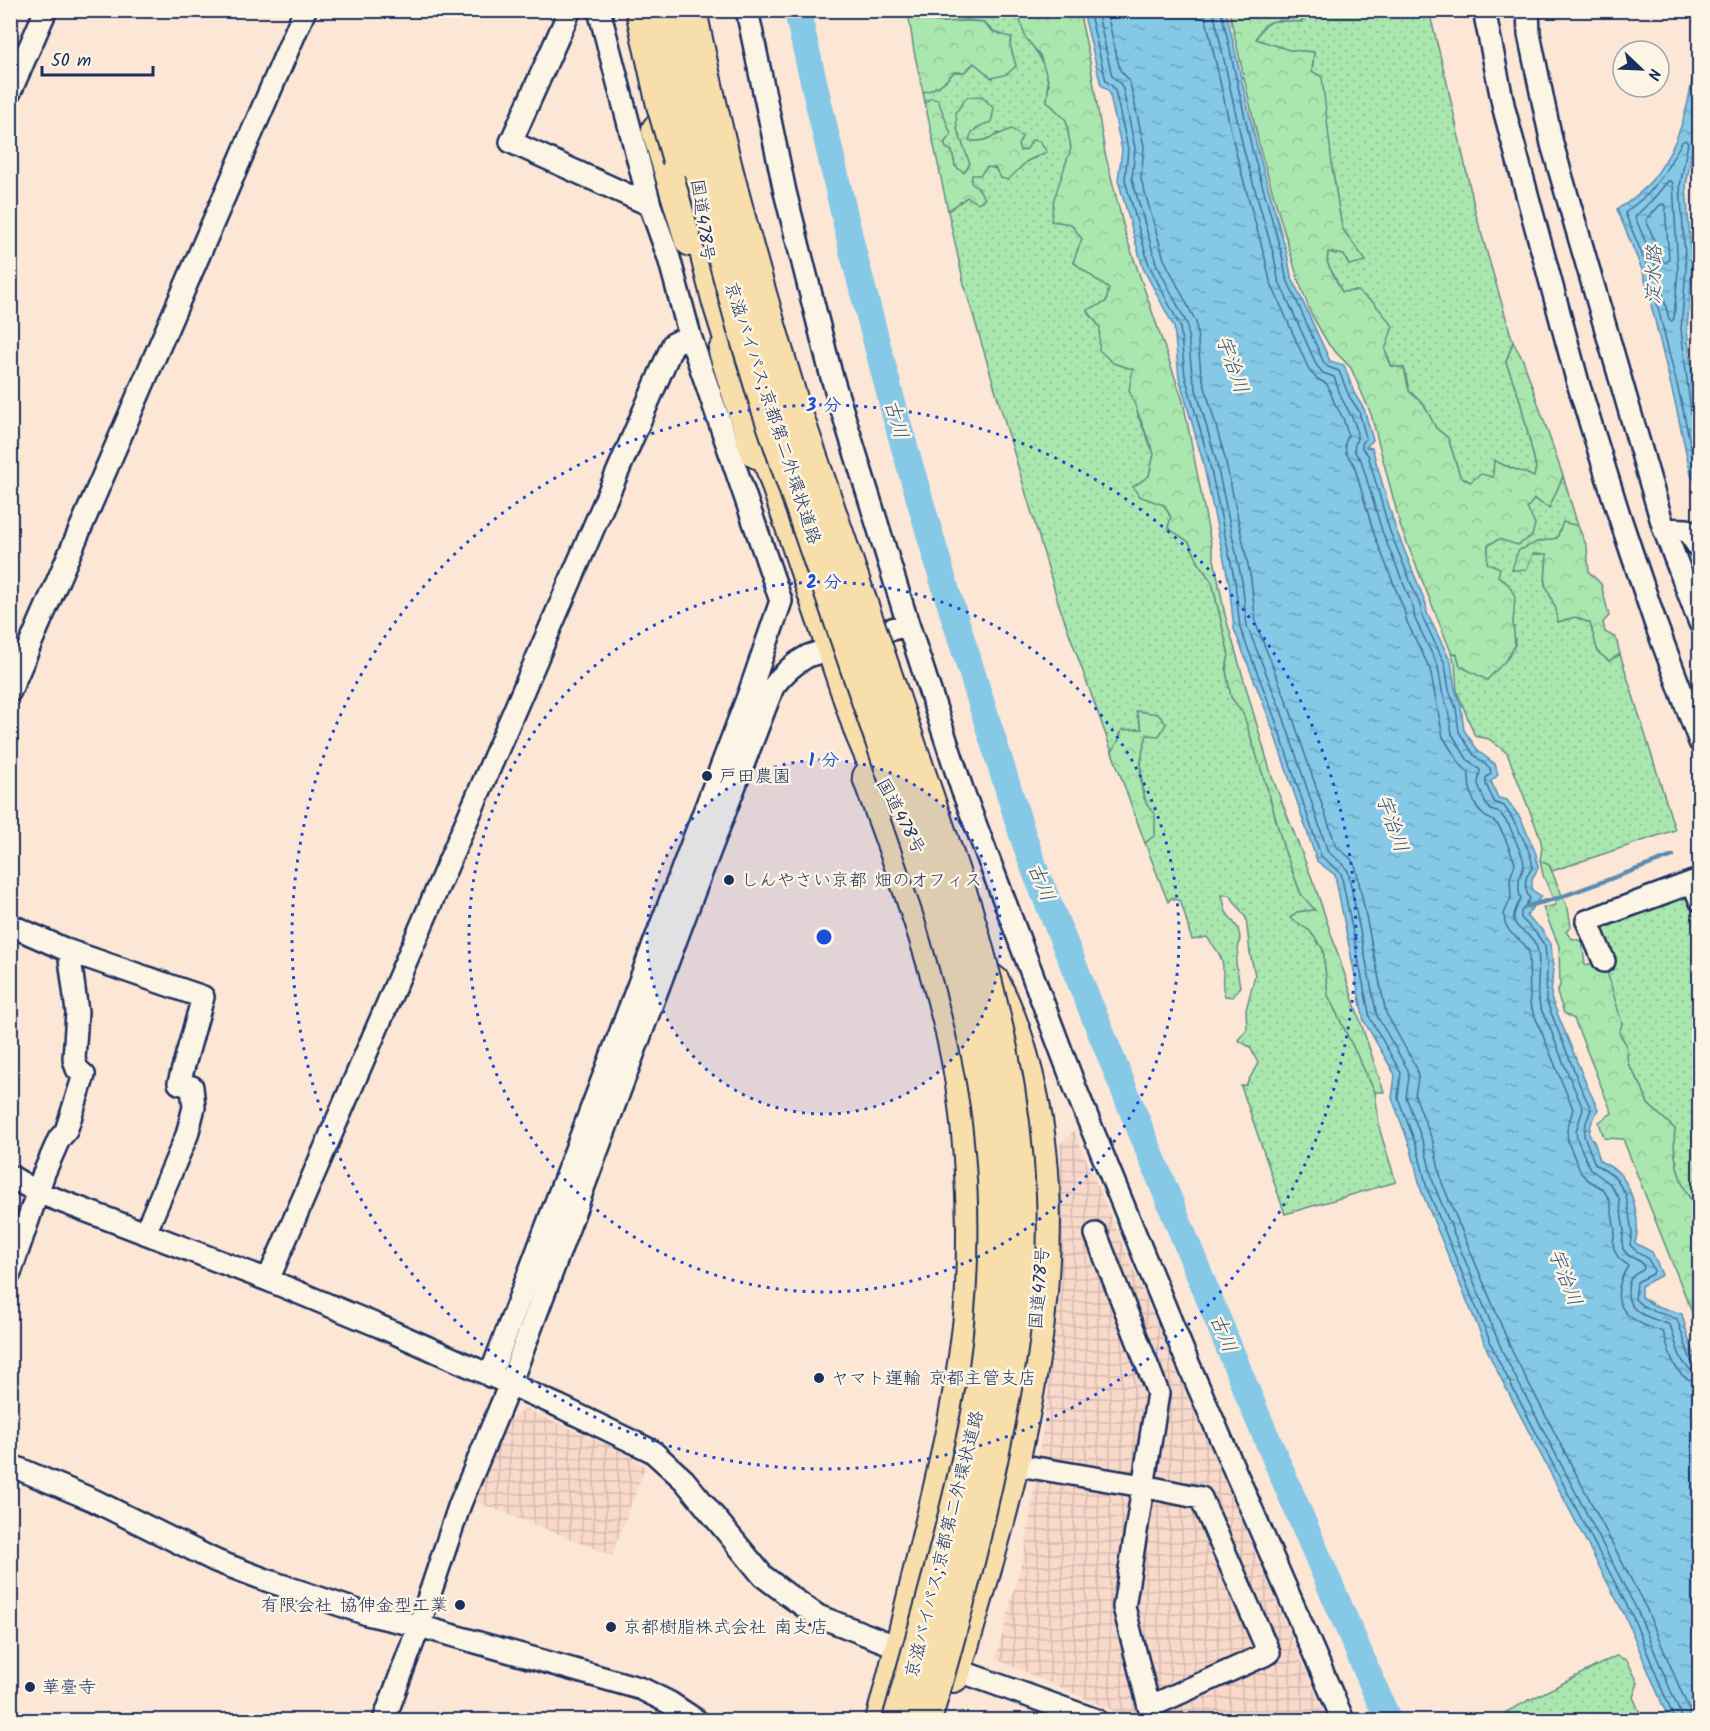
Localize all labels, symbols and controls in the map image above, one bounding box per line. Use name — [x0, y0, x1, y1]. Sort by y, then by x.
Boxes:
scale bar — [42, 39, 153, 77]
north arrow — [1611, 39, 1671, 99]
text: 50 m — [51, 47, 91, 76]
text: N — [1640, 65, 1667, 84]
street label: 国道478号 — [681, 177, 722, 263]
water label: 淀水路 — [1638, 244, 1672, 305]
street label: 京滋バイパス;京都第二外環状道路 — [715, 278, 828, 549]
water label: 宇治川 — [1206, 331, 1256, 398]
text: 3 分 — [806, 392, 841, 421]
water label: 古川 — [874, 396, 916, 443]
text: 2 分 — [806, 569, 842, 598]
text: 1 分 — [809, 747, 839, 776]
place label: 戸田農園 — [719, 763, 791, 792]
marker: 戸田農園 — [700, 769, 714, 783]
street label: 国道478号 — [867, 773, 932, 860]
water label: 宇治川 — [1366, 790, 1416, 857]
water label: 古川 — [1018, 858, 1062, 907]
place label: しんやさい京都 畑のオフィス — [741, 867, 982, 896]
marker: しんやさい京都 畑のオフィス — [722, 873, 736, 887]
centre of rings — [814, 927, 834, 947]
water label: 宇治川 — [1538, 1244, 1590, 1311]
street label: 国道478号 — [1022, 1245, 1059, 1331]
water label: 古川 — [1200, 1309, 1244, 1358]
place label: ヤマト運輸 京都主管支店 — [831, 1365, 1036, 1394]
marker: ヤマト運輸 京都主管支店 — [812, 1371, 826, 1385]
street label: 京滋バイパス;京都第二外環状道路 — [898, 1407, 993, 1681]
place label: 有限会社 協伸金型工業 — [261, 1592, 448, 1621]
marker: 有限会社 協伸金型工業 — [453, 1598, 467, 1612]
place label: 京都樹脂株式会社 南支店 — [623, 1614, 828, 1643]
marker: 京都樹脂株式会社 南支店 — [604, 1620, 618, 1634]
place label: 華臺寺 — [42, 1674, 96, 1703]
marker: 華臺寺 — [23, 1680, 37, 1694]

